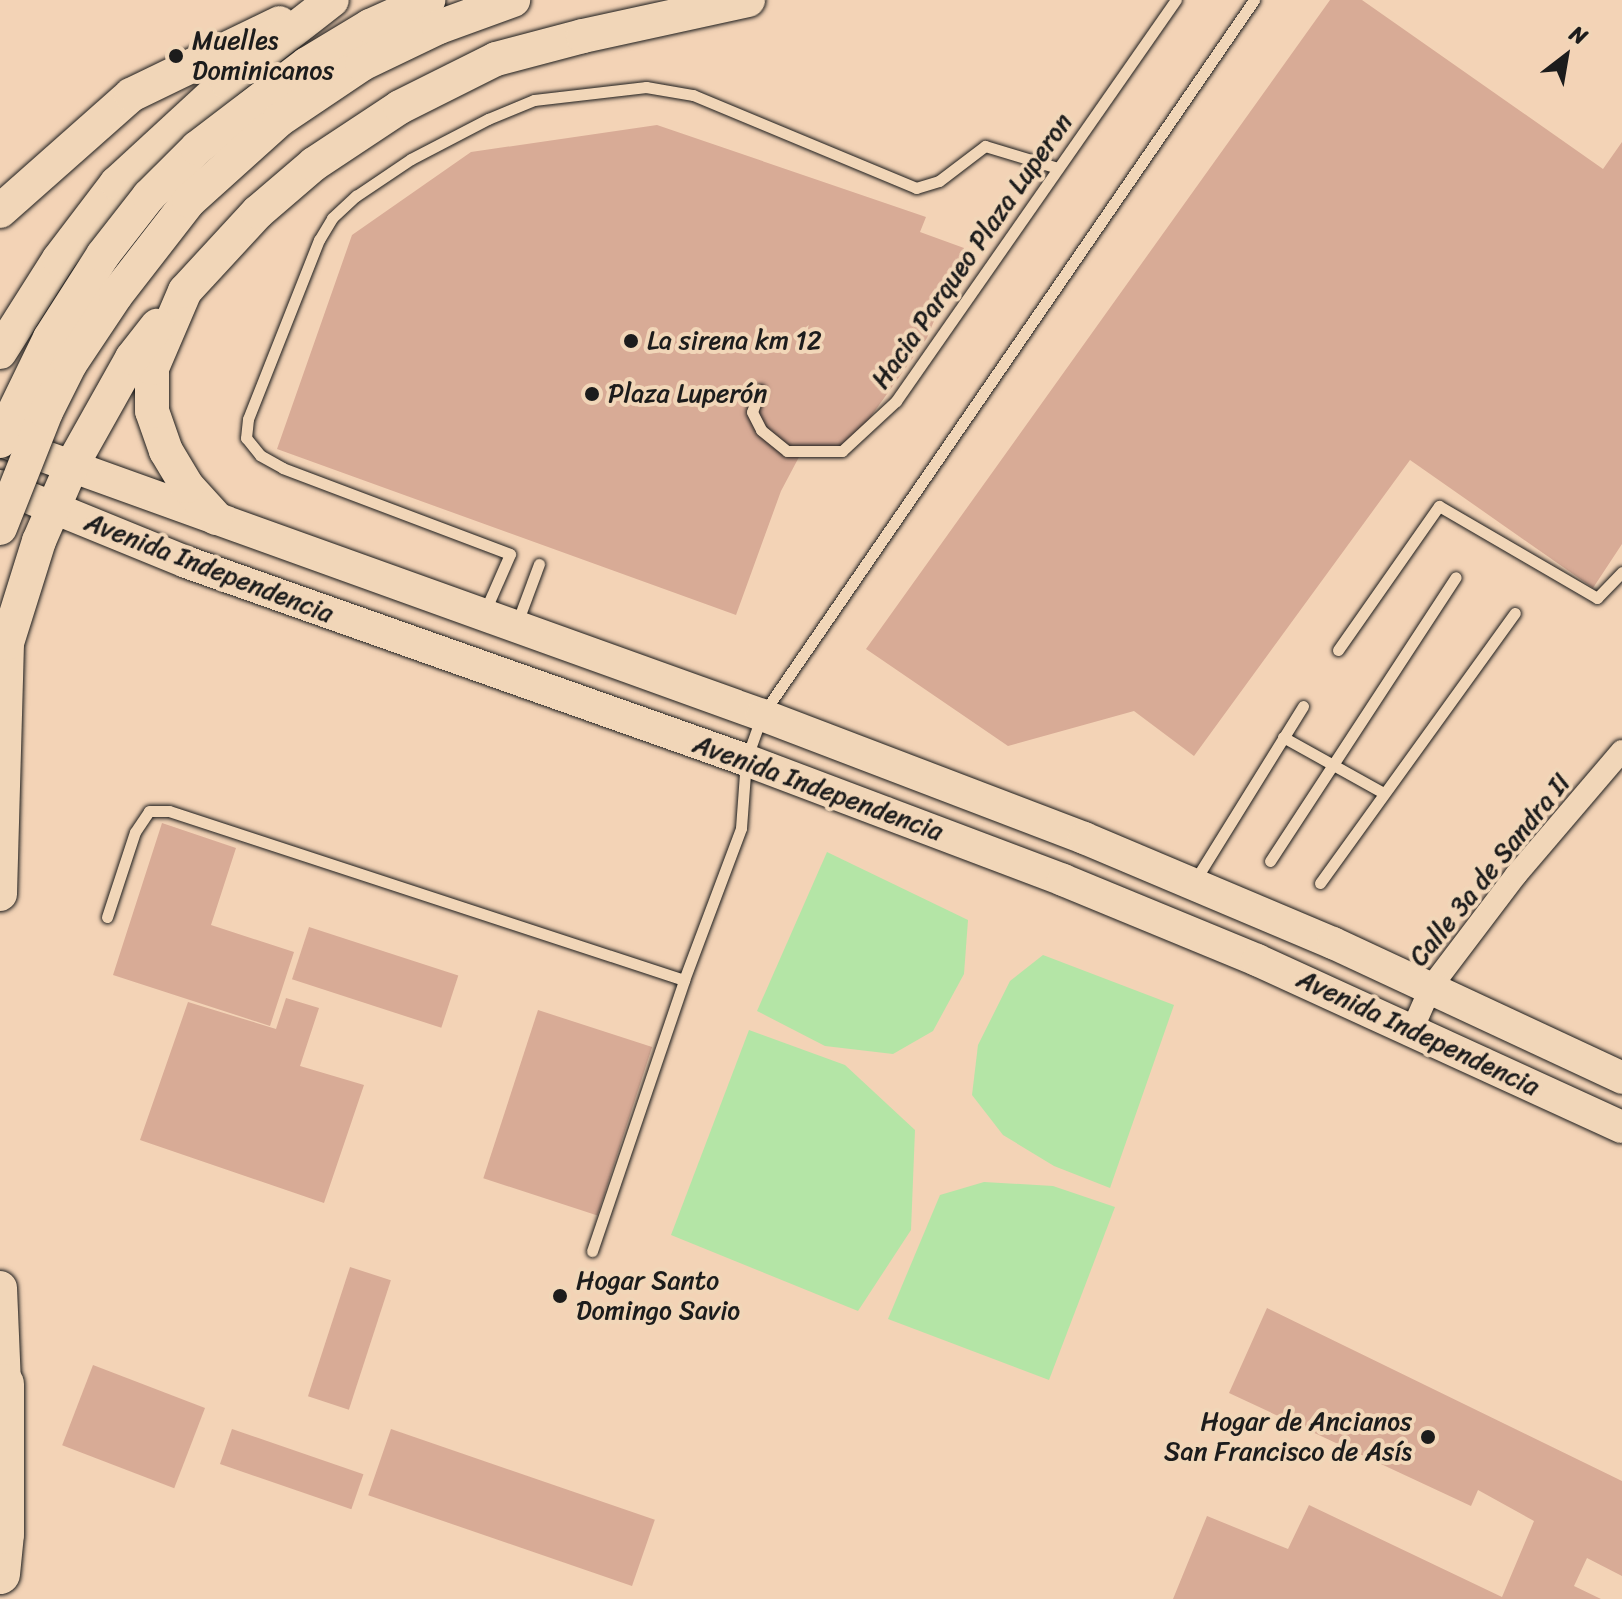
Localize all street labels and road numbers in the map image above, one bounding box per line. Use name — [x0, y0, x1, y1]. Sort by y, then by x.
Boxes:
street label: Hacia Parqueo Plaza Luperon — [865, 107, 1079, 395]
street label: Avenida Independencia — [81, 506, 337, 630]
street label: Avenida Independencia — [689, 728, 947, 848]
street label: Calle 3a de Sandra II — [1403, 768, 1577, 972]
street label: Avenida Independencia — [1292, 963, 1544, 1103]

